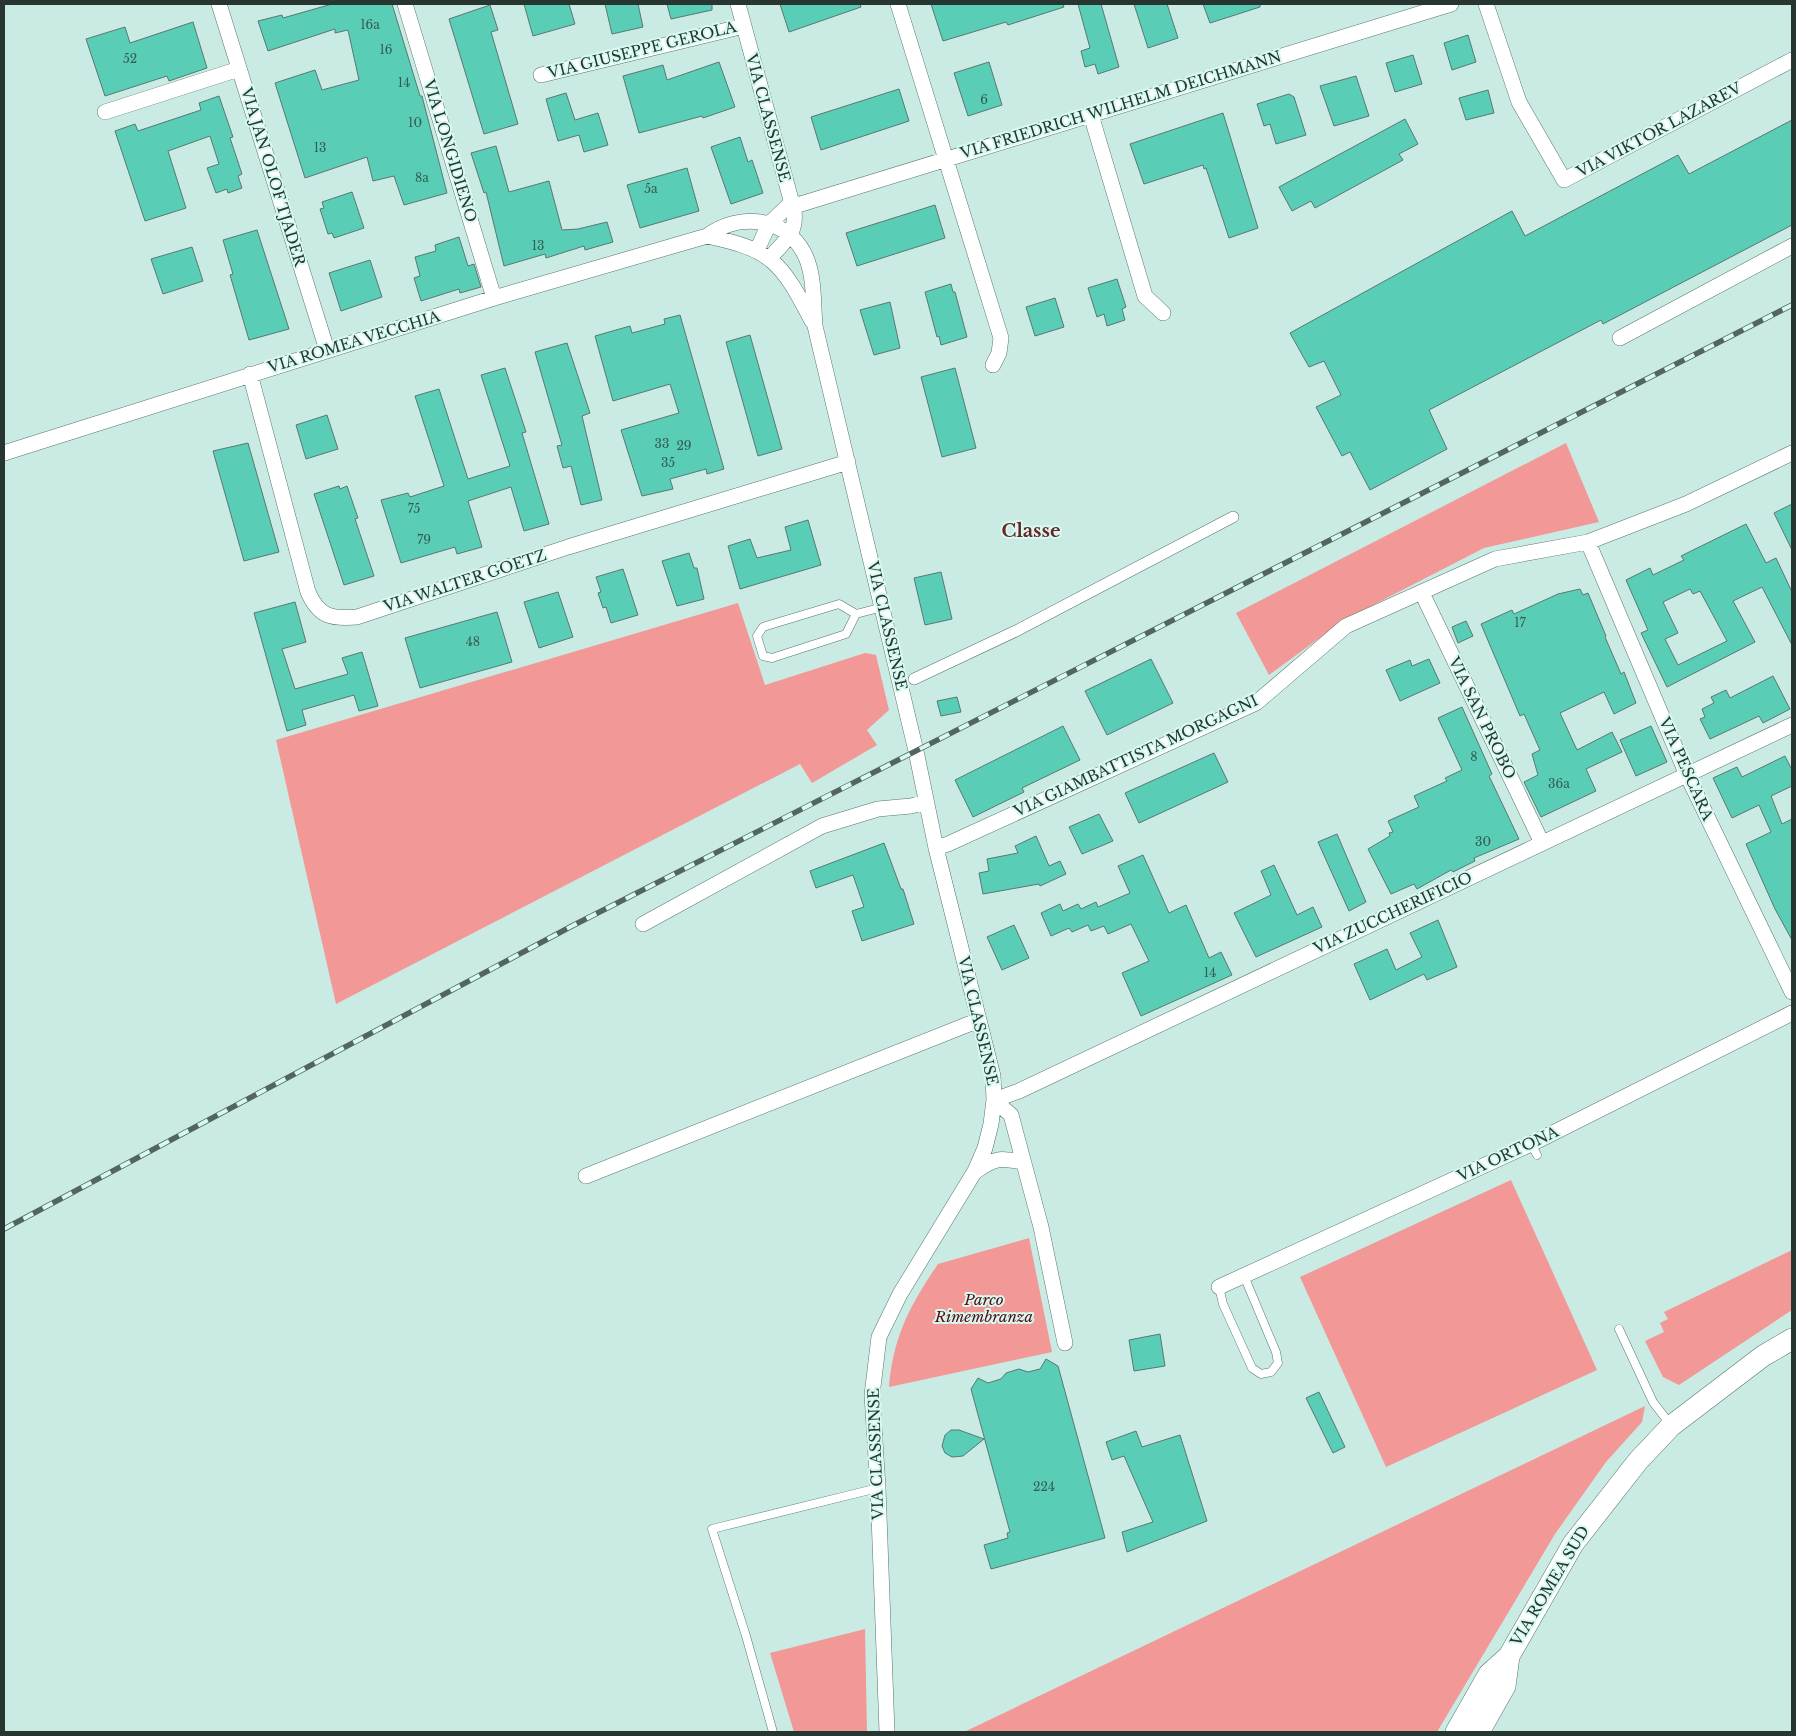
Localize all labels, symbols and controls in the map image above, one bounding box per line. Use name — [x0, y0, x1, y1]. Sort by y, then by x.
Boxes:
house number: 16a — [360, 17, 380, 32]
street label: VIA GIUSEPPE GEROLA — [545, 17, 739, 82]
house number: 16 — [379, 42, 393, 57]
street label: VIA FRIEDRICH WILHELM DEICHMANN — [957, 46, 1284, 163]
house number: 52 — [123, 51, 137, 66]
street label: VIA CLASSENSE — [742, 51, 795, 184]
house number: 14 — [398, 75, 410, 90]
street label: VIA LONGIDIENO — [419, 76, 481, 225]
street label: VIA VIKTOR LAZAREV — [1572, 78, 1745, 182]
street label: VIA JAN OLOF TJADER — [237, 84, 310, 270]
house number: 6 — [980, 92, 988, 107]
house number: 10 — [408, 115, 422, 130]
house number: 13 — [314, 140, 326, 155]
house number: 8a — [415, 170, 429, 185]
house number: 5a — [644, 181, 658, 196]
house number: 13 — [532, 238, 544, 253]
street label: VIA ROMEA VECCHIA — [264, 306, 443, 377]
house number: 33 — [655, 436, 669, 451]
house number: 29 — [676, 438, 692, 453]
house number: 35 — [661, 455, 675, 470]
house number: 75 — [408, 501, 421, 516]
district label: Classe — [1002, 520, 1060, 542]
house number: 79 — [417, 532, 431, 547]
street label: VIA WALTER GOETZ — [380, 545, 549, 616]
street label: VIA CLASSENSE — [863, 558, 912, 692]
house number: 17 — [1514, 615, 1527, 630]
house number: 48 — [466, 634, 480, 649]
street label: VIA SAN PROBO — [1444, 653, 1520, 782]
street label: VIA GIAMBATTISTA MORGAGNI — [1010, 691, 1261, 821]
street label: VIA PESCARA — [1655, 713, 1718, 824]
house number: 8 — [1470, 749, 1478, 764]
house number: 36a — [1548, 776, 1570, 791]
house number: 30 — [1475, 834, 1491, 849]
street label: VIA ZUCCHERIFICIO — [1310, 867, 1475, 958]
street label: VIA CLASSENSE — [954, 953, 1003, 1087]
house number: 14 — [1204, 965, 1216, 980]
street label: VIA ORTONA — [1453, 1122, 1562, 1186]
park label: Parco Rimembranza — [934, 1290, 1033, 1326]
street label: VIA CLASSENSE — [864, 1388, 887, 1521]
house number: 224 — [1033, 1479, 1055, 1494]
street label: VIA ROMEA SUD — [1506, 1522, 1593, 1650]

